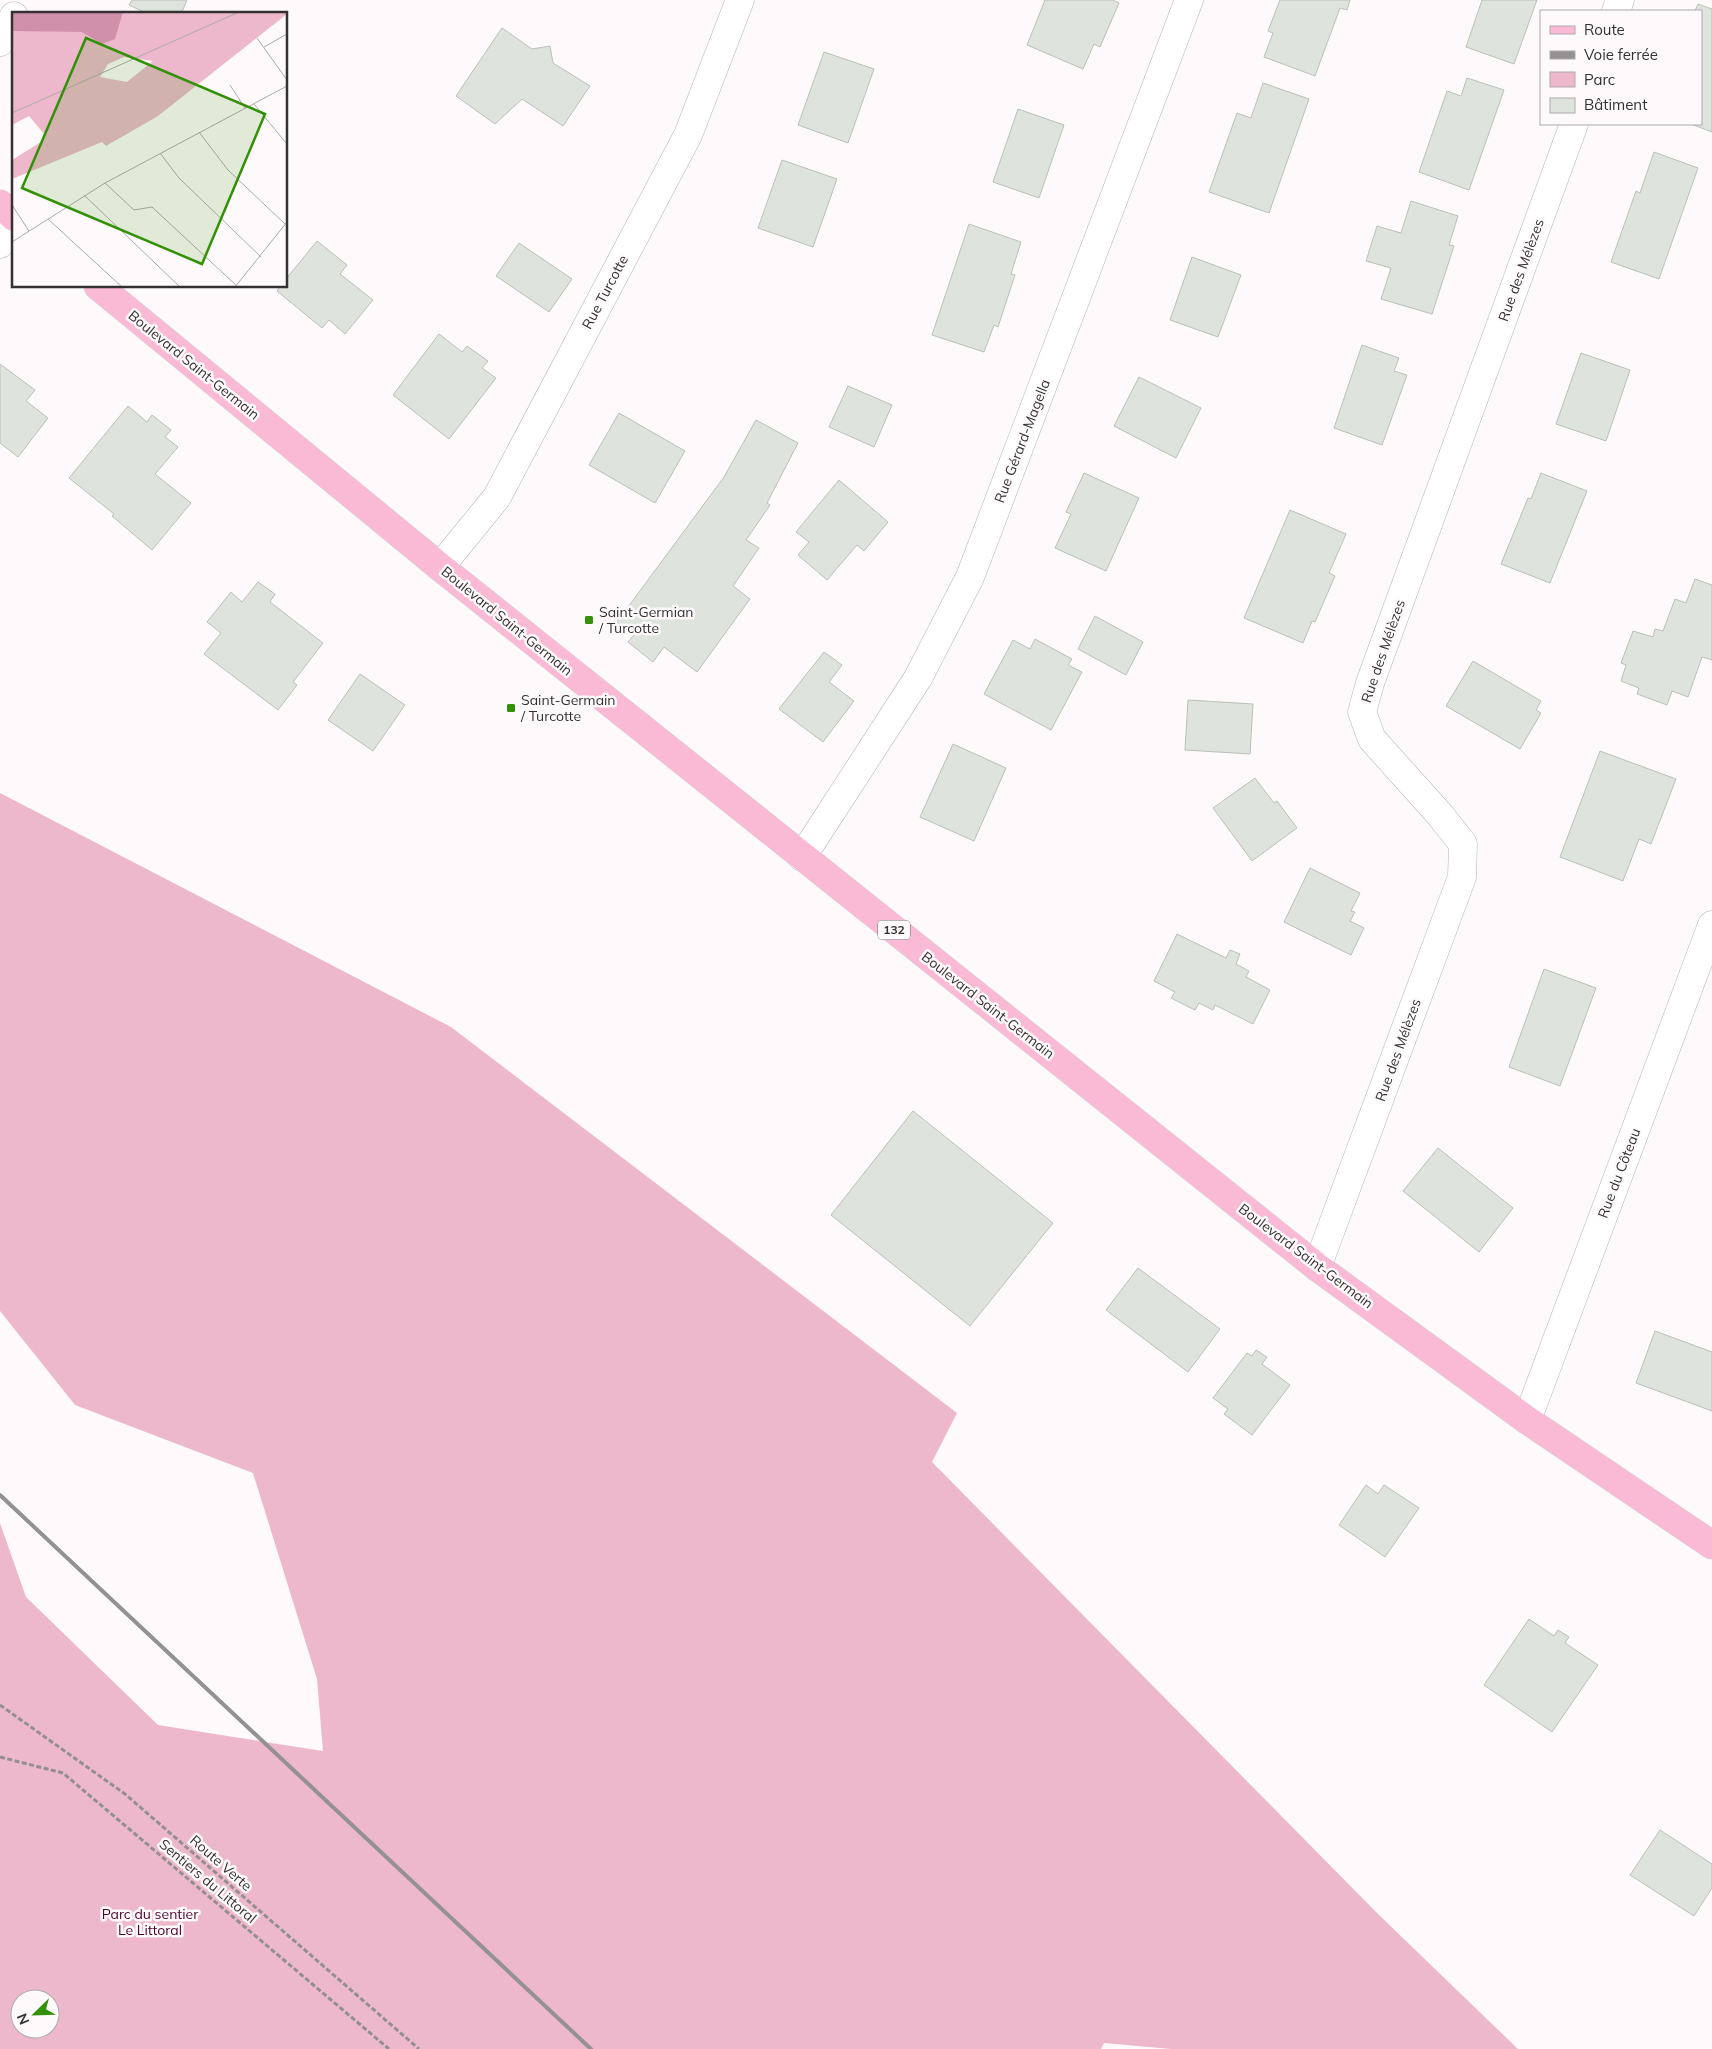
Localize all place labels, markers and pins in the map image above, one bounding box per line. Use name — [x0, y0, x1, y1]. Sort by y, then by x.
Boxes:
place label: Saint-Germian / Turcotte — [598, 603, 694, 637]
marker: Saint-Germian / Turcotte — [583, 614, 595, 626]
place label: Saint-Germain / Turcotte — [520, 691, 616, 725]
marker: Saint-Germain / Turcotte — [505, 702, 517, 714]

